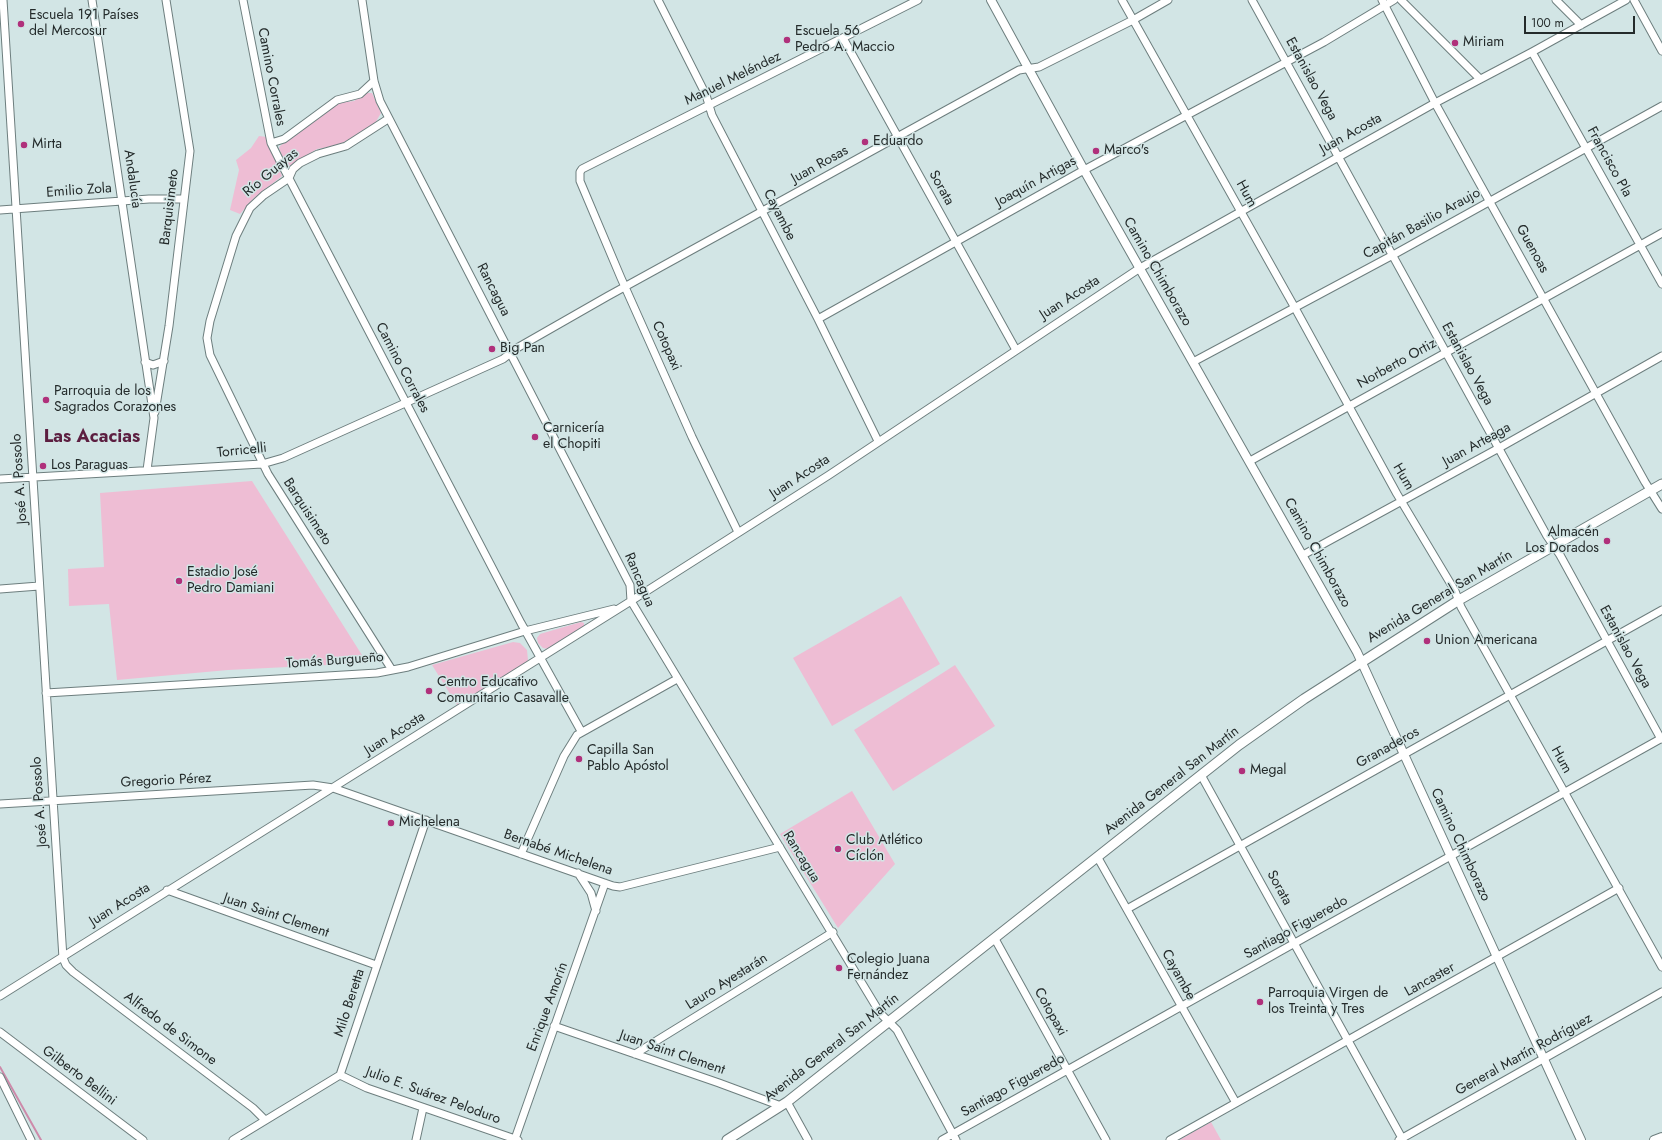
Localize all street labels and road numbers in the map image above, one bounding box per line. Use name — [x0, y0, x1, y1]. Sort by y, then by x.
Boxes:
street label: Camino Corrales — [253, 26, 289, 128]
street label: Estanislao Vega — [1281, 35, 1341, 123]
street label: Manuel Meléndez — [682, 48, 784, 110]
street label: Juan Acosta — [1317, 110, 1385, 158]
street label: Francisco Pla — [1583, 124, 1635, 200]
street label: Juan Rosas — [789, 143, 851, 187]
street label: Río Guayas — [240, 145, 302, 201]
street label: Andalucía — [120, 149, 144, 209]
street label: Joaquín Artigas — [993, 153, 1079, 211]
street label: Barquisimeto — [157, 168, 183, 246]
street label: Sorata — [925, 168, 957, 208]
street label: Hum — [1232, 178, 1260, 210]
street label: Emilio Zola — [46, 180, 112, 202]
street label: Capitán Basilio Araujo — [1360, 185, 1484, 263]
street label: Cayambe — [759, 187, 799, 243]
street label: Camino Chimborazo — [1119, 215, 1195, 329]
street label: Guenoas — [1512, 222, 1552, 276]
street label: Rancagua — [472, 261, 514, 319]
street label: Juan Acosta — [1037, 272, 1103, 324]
street label: Cotopaxi — [648, 319, 684, 373]
street label: Camino Corrales — [371, 320, 433, 416]
street label: Estanislao Vega — [1437, 320, 1497, 408]
street label: Norberto Ortiz — [1355, 335, 1439, 393]
street label: Juan Arteaga — [1440, 419, 1514, 471]
street label: José A. Possolo — [8, 433, 32, 525]
street label: Torricelli — [216, 440, 268, 462]
street label: Juan Acosta — [767, 451, 833, 503]
street label: Hum — [1389, 461, 1417, 493]
street label: Barquisimeto — [279, 475, 335, 549]
street label: Camino Chimborazo — [1280, 495, 1354, 611]
street label: Avenida General San Martín — [1364, 547, 1516, 647]
street label: Rancagua — [620, 550, 658, 610]
street label: Estanislao Vega — [1595, 603, 1655, 691]
street label: Tomás Burgueño — [286, 649, 384, 673]
street label: Juan Acosta — [362, 709, 428, 759]
street label: Avenida General San Martín — [1101, 723, 1243, 839]
street label: Granaderos — [1354, 724, 1422, 772]
street label: Hum — [1547, 744, 1575, 776]
street label: José A. Possolo — [28, 756, 52, 848]
street label: Gregorio Pérez — [120, 770, 212, 792]
street label: Camino Chimborazo — [1426, 786, 1494, 904]
street label: Bernabé Michelena — [501, 826, 615, 880]
street label: Rancagua — [779, 828, 823, 886]
street label: Sorata — [1263, 868, 1295, 908]
street label: Juan Acosta — [87, 880, 153, 930]
street label: Juan Saint Clement — [221, 890, 331, 942]
street label: Santiago Figueredo — [1241, 893, 1351, 963]
street label: Cayambe — [1157, 947, 1199, 1003]
street label: Lauro Ayestarán — [683, 950, 771, 1014]
street label: Lancaster — [1402, 959, 1458, 1001]
street label: Enrique Amorín — [524, 960, 572, 1054]
street label: Milo Beretta — [331, 967, 369, 1039]
street label: Cotopaxi — [1030, 985, 1070, 1039]
street label: Alfredo de Simone — [120, 989, 220, 1069]
street label: Avenida General San Martín — [761, 990, 903, 1106]
street label: General Martín Rodríguez — [1453, 1010, 1595, 1100]
street label: Juan Saint Clement — [617, 1027, 727, 1079]
street label: Gilberto Bellini — [38, 1043, 120, 1109]
street label: Santiago Figueredo — [958, 1051, 1068, 1121]
street label: Julio E. Suárez Peloduro — [363, 1064, 503, 1128]

